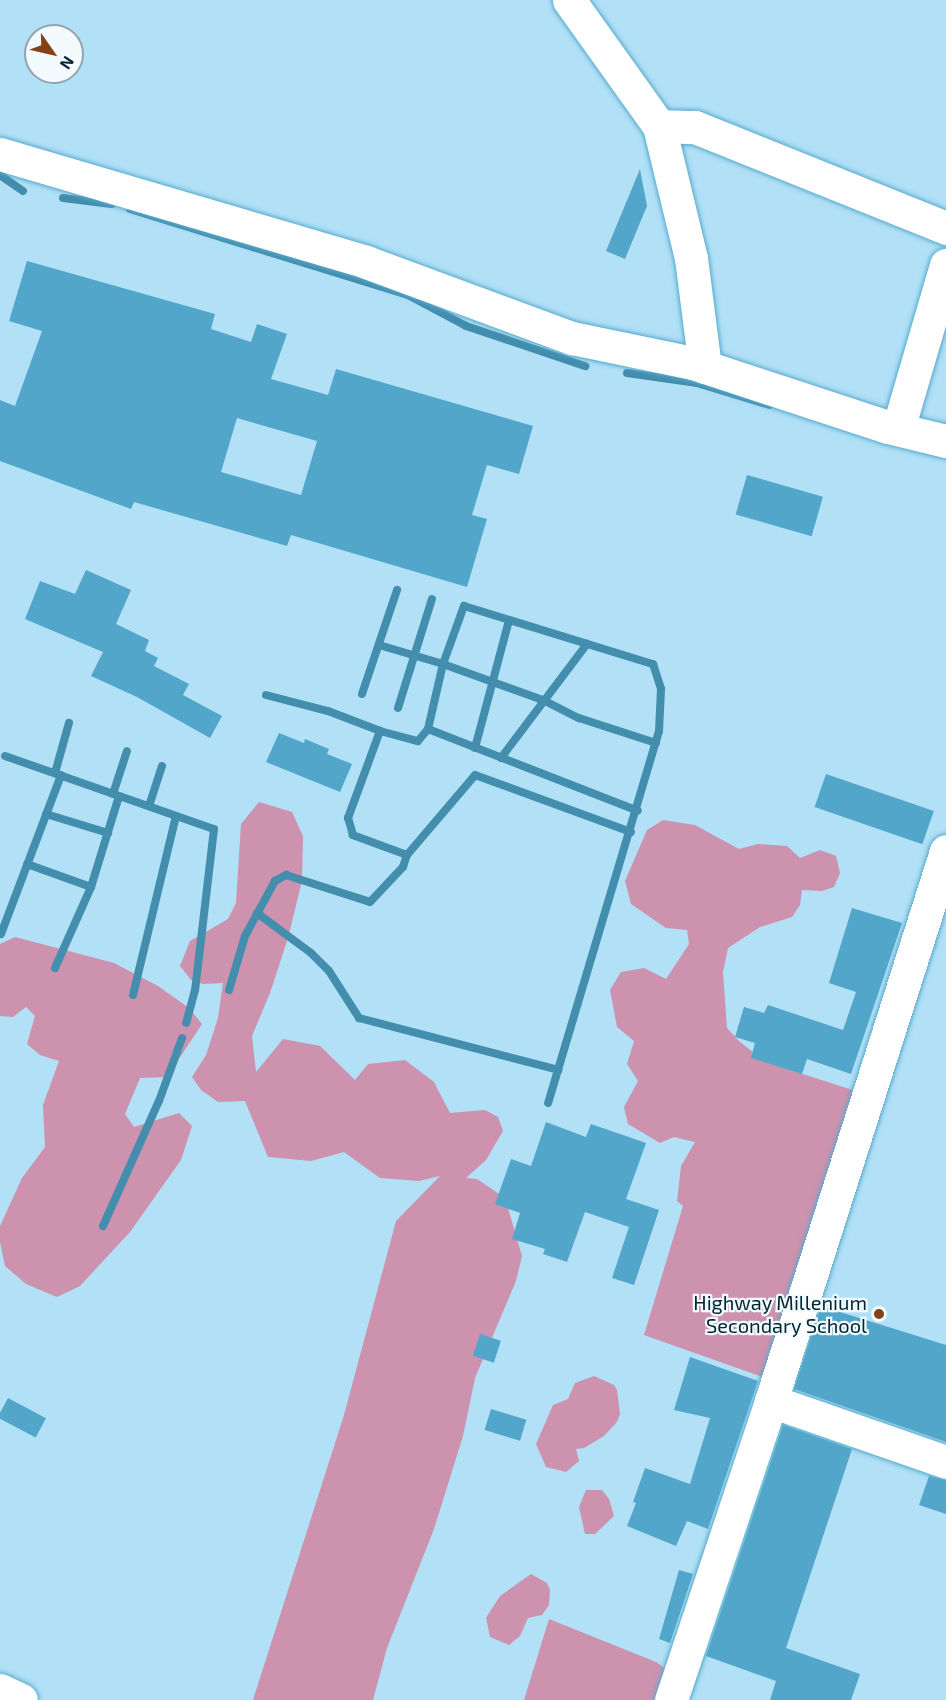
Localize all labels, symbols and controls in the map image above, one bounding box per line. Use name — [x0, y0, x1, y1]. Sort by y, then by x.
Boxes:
north arrow — [24, 24, 84, 84]
text: N — [57, 53, 79, 73]
place label: Highway Millenium Secondary School — [693, 1290, 867, 1337]
marker: Highway Millenium Secondary School — [872, 1307, 886, 1321]

